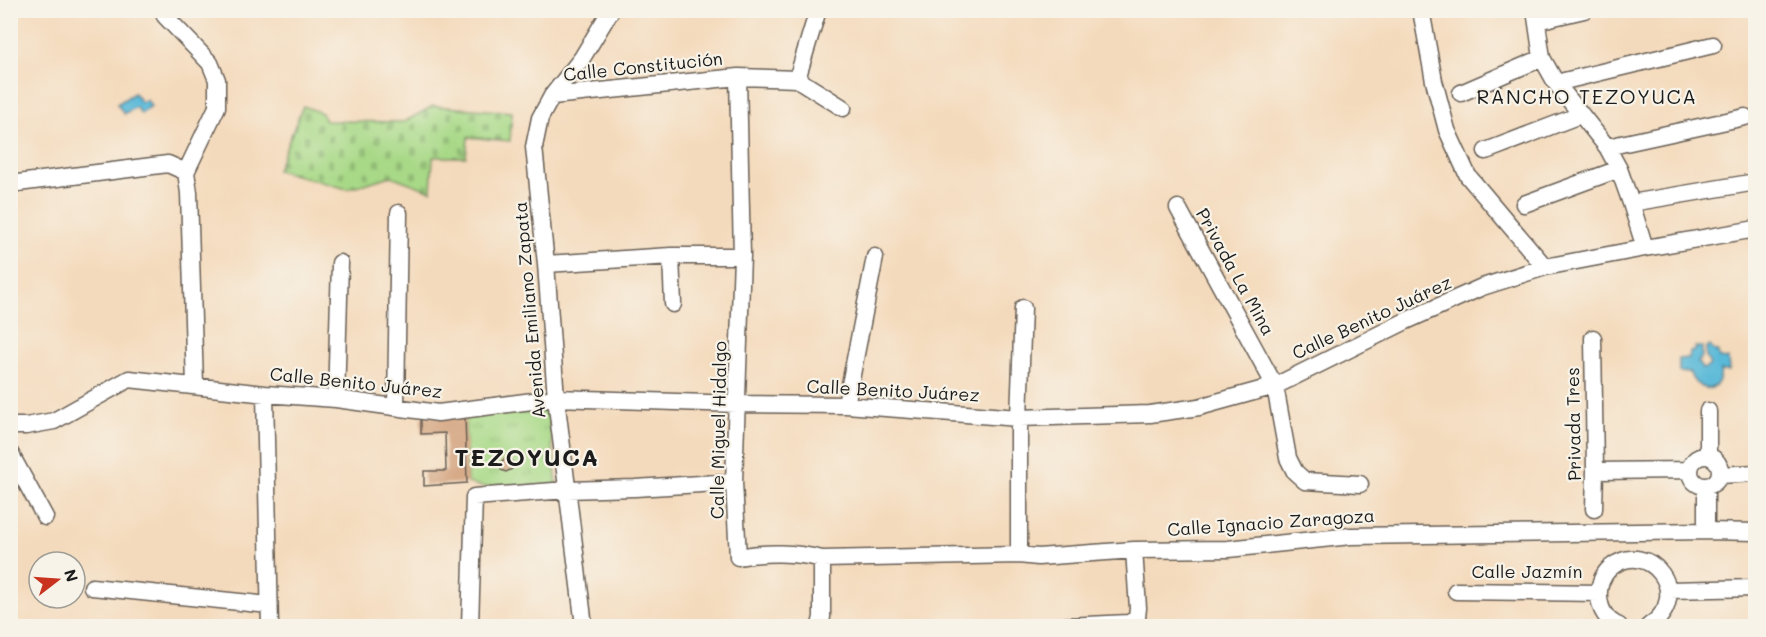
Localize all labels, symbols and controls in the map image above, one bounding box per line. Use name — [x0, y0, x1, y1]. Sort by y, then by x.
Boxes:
street label: Calle Constitución — [562, 46, 724, 86]
district label: RANCHO TEZOYUCA — [1476, 83, 1698, 109]
street label: Avenida Emiliano Zapata — [508, 201, 550, 420]
street label: Privada La Mina — [1191, 204, 1281, 339]
street label: Calle Benito Juárez — [1288, 270, 1455, 365]
street label: Calle Miguel Hidalgo — [704, 340, 732, 519]
street label: Calle Benito Juárez — [269, 361, 444, 403]
street label: Privada Tres — [1560, 367, 1586, 481]
street label: Calle Benito Juárez — [806, 373, 980, 407]
district label: TEZOYUCA — [454, 441, 600, 472]
street label: Calle Ignacio Zaragoza — [1166, 503, 1375, 541]
north arrow — [27, 550, 87, 610]
street label: Calle Jazmín — [1471, 559, 1583, 583]
text: N — [60, 567, 84, 584]

